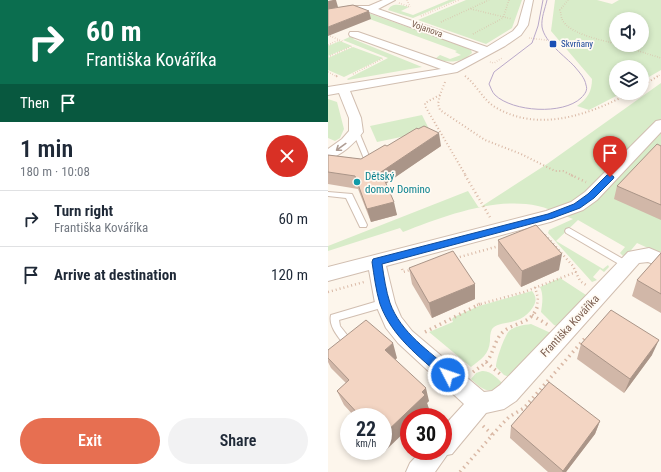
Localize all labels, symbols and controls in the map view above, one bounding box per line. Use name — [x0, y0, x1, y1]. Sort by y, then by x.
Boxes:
map controls — [609, 12, 649, 100]
button: sound — [609, 12, 649, 52]
text: 60 m — [86, 15, 142, 48]
icon: right — [20, 16, 72, 68]
street label: Vojanova — [410, 19, 444, 39]
marker: Skvrňany — [548, 39, 558, 49]
place label: Skvrňany — [561, 39, 593, 49]
text: Františka Kováříka — [86, 49, 217, 70]
button: layers — [609, 60, 649, 100]
icon: arrive — [57, 92, 79, 114]
text: Then — [20, 94, 49, 112]
text: 1 min — [20, 135, 73, 163]
button: close — [266, 135, 308, 177]
pin — [593, 136, 627, 177]
icon: arrive — [599, 142, 621, 164]
one-way arrow — [336, 143, 347, 151]
text: 180 m · 10:08 — [20, 164, 90, 179]
place label: Dětský domov Domino — [365, 170, 431, 196]
marker: Dětský domov Domino — [352, 177, 362, 187]
text: Turn right — [54, 202, 113, 220]
icon: right — [20, 208, 42, 230]
text: 60 m — [278, 210, 308, 228]
text: Františka Kováříka — [54, 220, 148, 235]
icon: arrive — [20, 264, 42, 286]
text: Arrive at destination — [54, 266, 177, 284]
text: 120 m — [271, 266, 308, 284]
street label: Františka Kováříka — [538, 292, 602, 360]
position arrow — [427, 354, 469, 396]
speed limit sign: 30 — [400, 408, 452, 460]
text: 22 — [356, 417, 376, 441]
button: Exit — [20, 418, 160, 464]
button: Share — [168, 418, 308, 464]
text: km/h — [356, 438, 376, 449]

